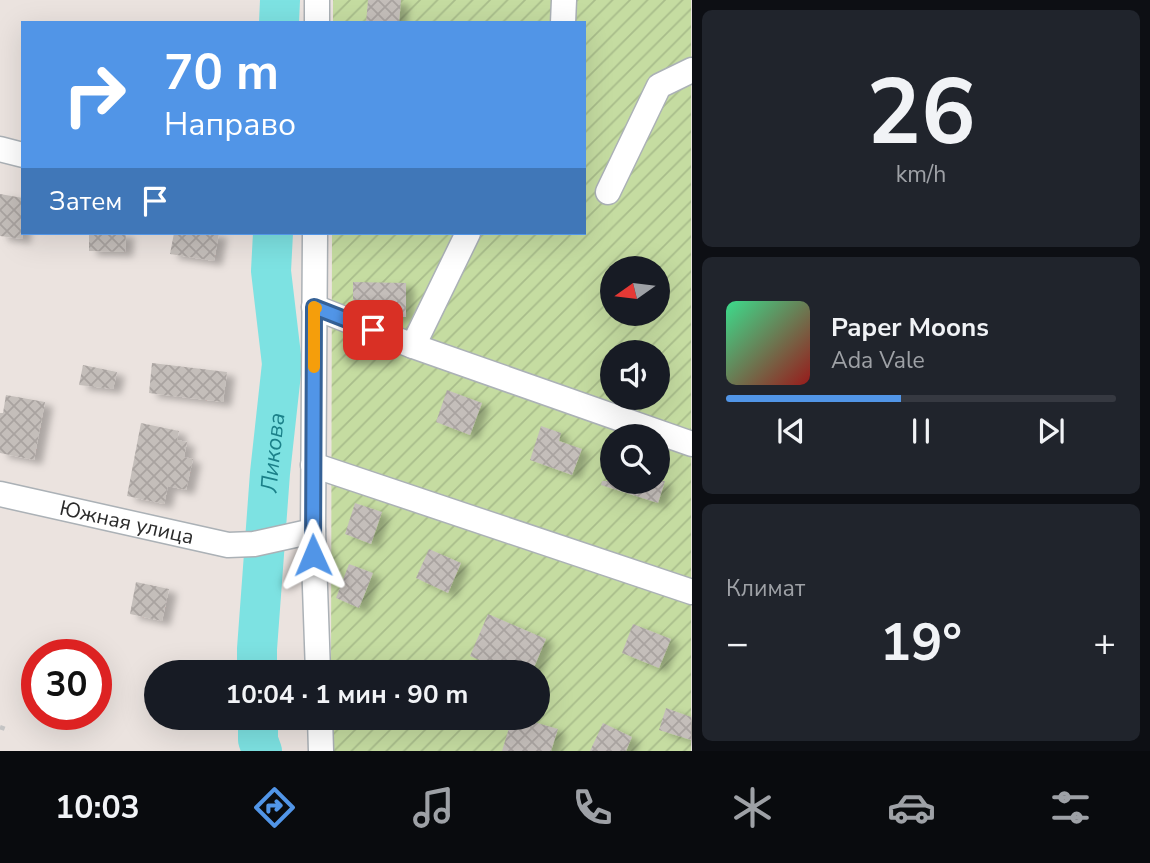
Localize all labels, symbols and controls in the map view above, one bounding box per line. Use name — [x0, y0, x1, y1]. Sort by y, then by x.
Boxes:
text: 70 m — [164, 39, 279, 106]
icon: right — [49, 49, 140, 140]
text: 26 — [866, 51, 976, 175]
text: Направо — [164, 103, 296, 146]
text: km/h — [896, 159, 946, 190]
icon: arrive — [136, 182, 174, 220]
text: Затем — [49, 184, 122, 219]
north arrow — [600, 256, 670, 326]
map controls — [600, 256, 670, 494]
pin — [343, 300, 403, 360]
text: Paper Moons — [831, 310, 989, 345]
icon: arrive — [354, 311, 392, 349]
button: sound — [600, 340, 670, 410]
text: Ada Vale — [831, 345, 925, 376]
water label: Ликова — [254, 411, 293, 495]
icon: previous — [772, 412, 810, 450]
icon: pause — [902, 412, 940, 450]
icon: next — [1032, 412, 1070, 450]
button: search — [600, 424, 670, 494]
street label: Южная улица — [57, 494, 197, 551]
position arrow — [276, 518, 350, 592]
text: Климат — [726, 573, 805, 604]
text: 19° — [880, 607, 962, 678]
text: − — [726, 618, 749, 669]
text: + — [1093, 618, 1116, 669]
speed limit sign: 30 — [21, 639, 112, 730]
text: 10:04 · 1 мин · 90 m — [226, 677, 468, 712]
icon: directions — [250, 783, 299, 832]
icon: music — [409, 783, 458, 832]
icon: phone — [568, 783, 617, 832]
icon: climate — [728, 783, 777, 832]
icon: car — [887, 783, 936, 832]
icon: filters — [1046, 783, 1095, 832]
text: 10:03 — [55, 786, 140, 829]

